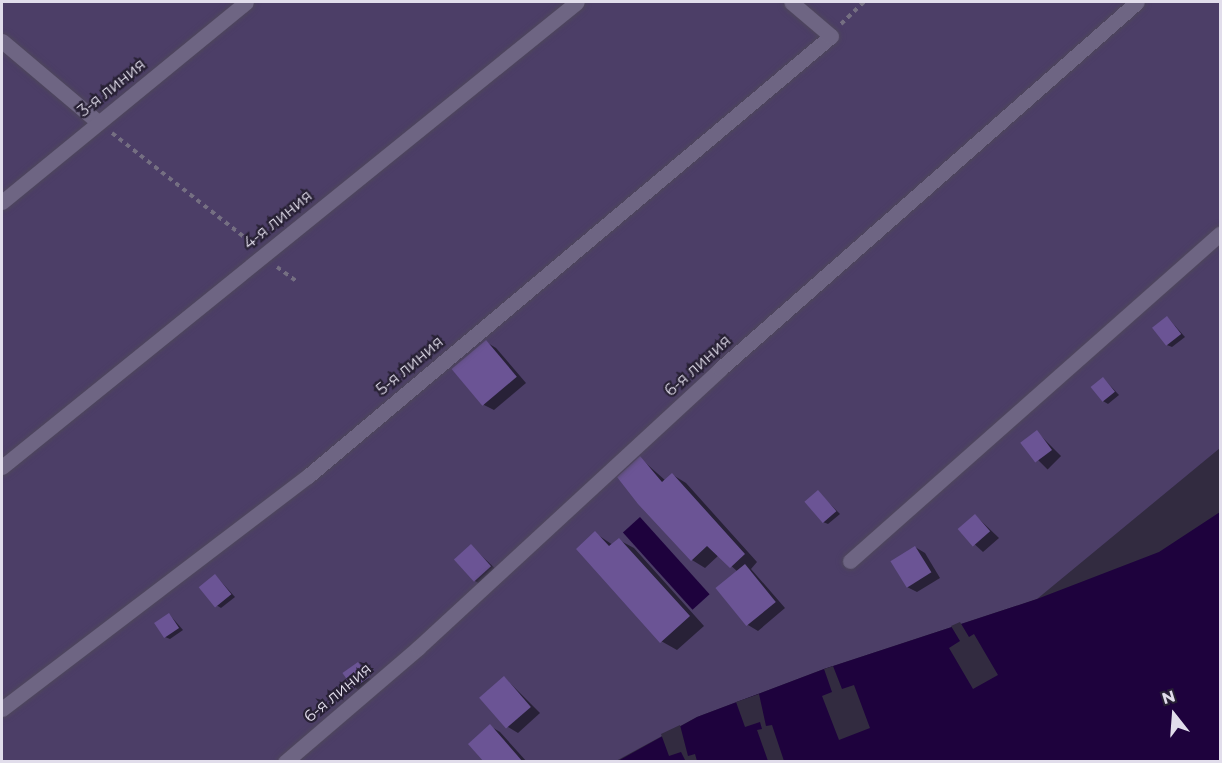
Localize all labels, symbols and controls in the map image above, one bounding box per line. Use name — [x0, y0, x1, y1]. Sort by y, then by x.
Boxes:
street label: 3-я линия — [74, 55, 150, 121]
street label: 4-я линия — [240, 186, 316, 254]
street label: 6-я линия — [661, 331, 735, 401]
street label: 5-я линия — [373, 333, 447, 399]
street label: 6-я линия — [300, 659, 376, 727]
north arrow — [1144, 685, 1204, 745]
text: N — [1160, 686, 1178, 708]

